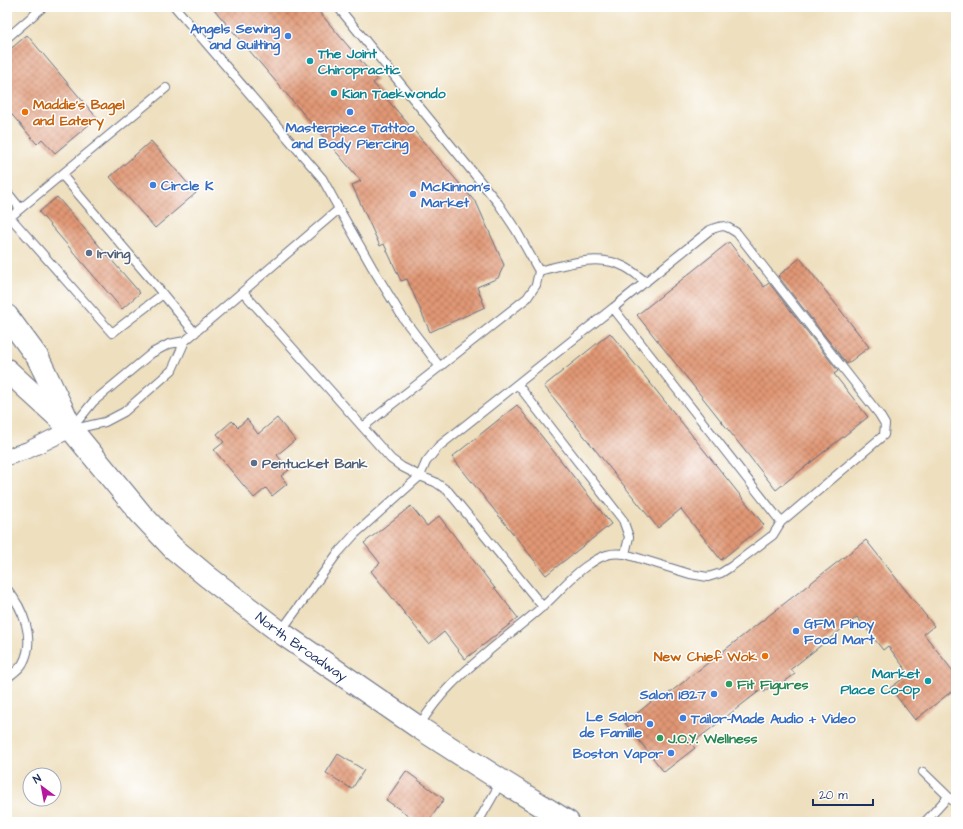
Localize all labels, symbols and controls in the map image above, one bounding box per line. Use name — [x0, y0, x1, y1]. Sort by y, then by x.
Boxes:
place label: Angels Sewing and Quilting — [190, 19, 281, 56]
marker: Angels Sewing and Quilting — [283, 31, 293, 41]
place label: The Joint Chiropractic — [317, 44, 401, 80]
marker: The Joint Chiropractic — [305, 56, 315, 66]
place label: Kian Taekwondo — [342, 84, 446, 104]
marker: Kian Taekwondo — [329, 88, 339, 98]
place label: Maddie's Bagel and Eatery — [32, 95, 126, 131]
marker: Maddie's Bagel and Eatery — [20, 107, 30, 117]
marker: Masterpiece Tattoo and Body Piercing — [345, 107, 355, 117]
place label: Masterpiece Tattoo and Body Piercing — [285, 118, 415, 155]
place label: Circle K — [161, 176, 214, 196]
place label: McKinnon's Market — [421, 177, 490, 213]
marker: Circle K — [148, 180, 158, 190]
marker: McKinnon's Market — [408, 189, 418, 199]
place label: Irving — [97, 244, 131, 265]
marker: Irving — [84, 248, 94, 258]
place label: Pentucket Bank — [262, 454, 368, 474]
marker: Pentucket Bank — [249, 458, 259, 468]
street label: North Broadway — [251, 608, 352, 687]
place label: GFM Pinoy Food Mart — [804, 614, 875, 650]
marker: GFM Pinoy Food Mart — [791, 626, 801, 636]
place label: New Chief Wok — [654, 647, 757, 667]
marker: New Chief Wok — [760, 651, 770, 661]
place label: Market Place Co-Op — [840, 664, 920, 700]
place label: Fit Figures — [737, 675, 809, 696]
marker: Market Place Co-Op — [923, 676, 933, 686]
marker: Fit Figures — [724, 679, 734, 689]
place label: Salon 1827 — [639, 685, 706, 705]
marker: Salon 1827 — [709, 689, 719, 699]
place label: Le Salon de Famille — [579, 707, 642, 743]
place label: Tailor-Made Audio + Video — [690, 709, 856, 729]
marker: Tailor-Made Audio + Video — [678, 713, 688, 723]
marker: Le Salon de Famille — [645, 719, 655, 729]
place label: J.O.Y. Wellness — [667, 729, 758, 749]
marker: J.O.Y. Wellness — [655, 733, 665, 743]
place label: Boston Vapor — [573, 744, 663, 764]
marker: Boston Vapor — [666, 748, 676, 758]
north arrow — [22, 767, 62, 807]
text: N — [30, 771, 44, 787]
scale bar — [813, 781, 873, 807]
text: 20 m — [819, 787, 848, 804]

